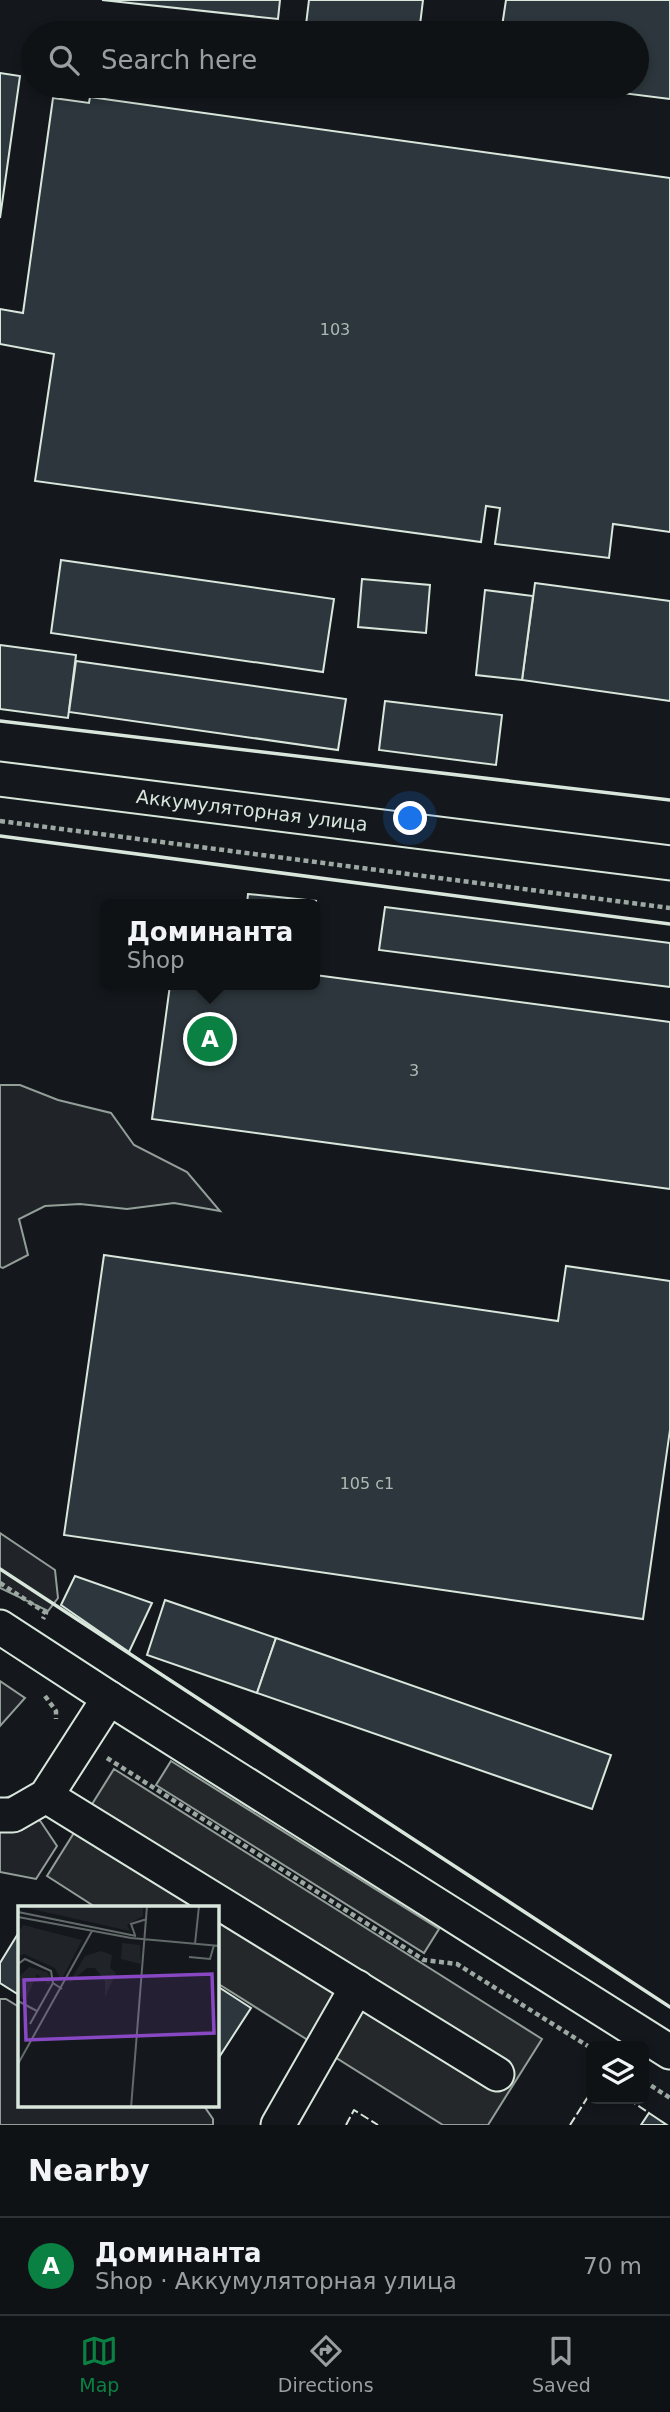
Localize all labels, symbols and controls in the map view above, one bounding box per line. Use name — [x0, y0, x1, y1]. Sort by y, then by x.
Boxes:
search box — [21, 21, 649, 98]
icon: search — [45, 41, 83, 79]
text: Search here — [101, 45, 257, 75]
house number: 103 — [320, 320, 350, 339]
street label: Аккумуляторная улица — [135, 785, 369, 835]
your location — [393, 801, 427, 835]
popup — [100, 899, 320, 990]
text: Доминанта — [127, 917, 293, 947]
text: Shop — [127, 947, 185, 973]
pin: A — [187, 1013, 233, 1065]
house number: 3 — [409, 1061, 419, 1080]
house number: 105 c1 — [340, 1474, 394, 1493]
inset map — [18, 1906, 219, 2108]
map controls — [586, 2041, 649, 2104]
button: layers — [586, 2041, 649, 2104]
text: Nearby — [28, 2153, 150, 2188]
text: Доминанта — [95, 2238, 262, 2268]
text: A — [42, 2253, 60, 2279]
text: 70 m — [583, 2253, 642, 2279]
text: Shop · Аккумуляторная улица — [95, 2268, 457, 2294]
tab: Map — [79, 2332, 119, 2396]
tab: Directions — [278, 2332, 374, 2396]
tab: Saved — [532, 2332, 591, 2396]

